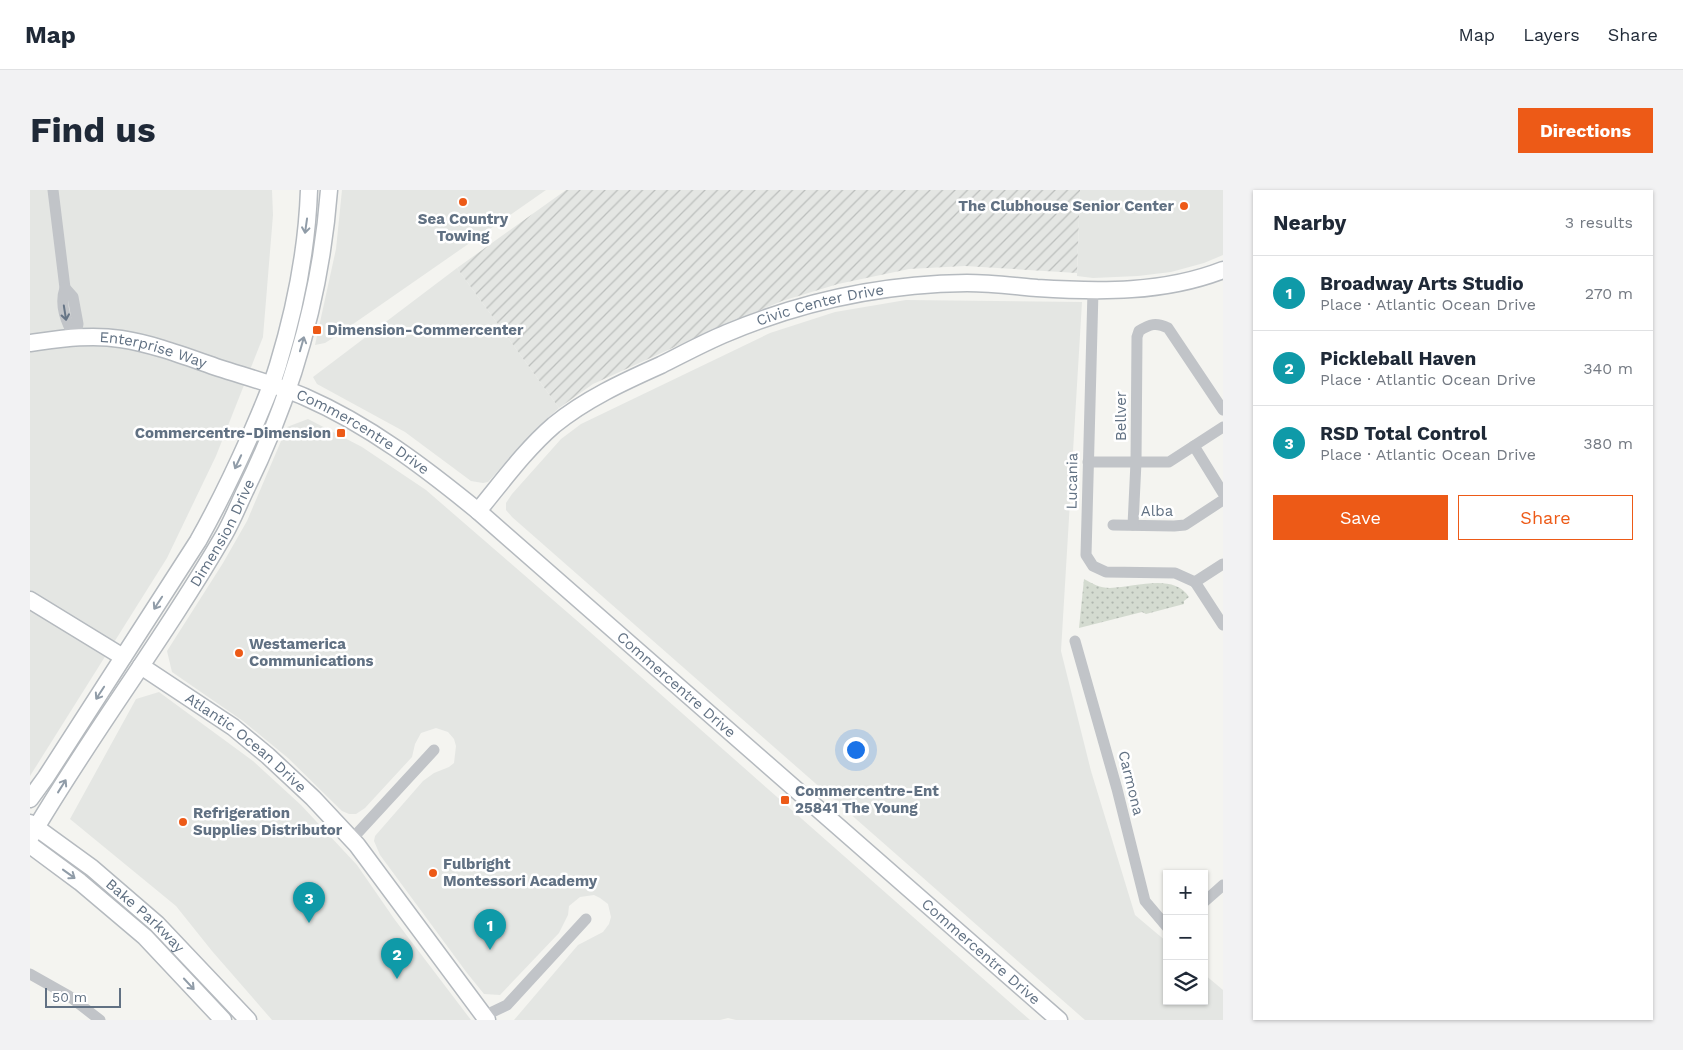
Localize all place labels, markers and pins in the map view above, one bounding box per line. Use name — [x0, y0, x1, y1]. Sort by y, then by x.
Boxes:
marker: Sea Country Towing — [457, 196, 469, 208]
place label: The Clubhouse Senior Center — [958, 197, 1175, 215]
marker: The Clubhouse Senior Center — [1178, 200, 1190, 212]
place label: Sea Country Towing — [418, 210, 509, 245]
place label: Dimension-Commercenter — [327, 321, 524, 339]
marker: Dimension-Commercenter — [311, 324, 323, 336]
place label: Commercentre-Dimension — [135, 424, 331, 442]
marker: Commercentre-Dimension — [335, 427, 347, 439]
place label: Westamerica Communications — [249, 635, 373, 670]
marker: Westamerica Communications — [233, 647, 245, 659]
place label: Commercentre-Ent 25841 The Young — [795, 782, 939, 817]
marker: Commercentre-Ent 25841 The Young — [779, 794, 791, 806]
place label: Refrigeration Supplies Distributor — [193, 804, 343, 839]
marker: Refrigeration Supplies Distributor — [177, 816, 189, 828]
place label: Fulbright Montessori Academy — [443, 855, 598, 890]
marker: Fulbright Montessori Academy — [427, 867, 439, 879]
pin: 3 — [293, 882, 325, 923]
pin: 1 — [474, 909, 506, 950]
pin: 2 — [381, 938, 413, 979]

